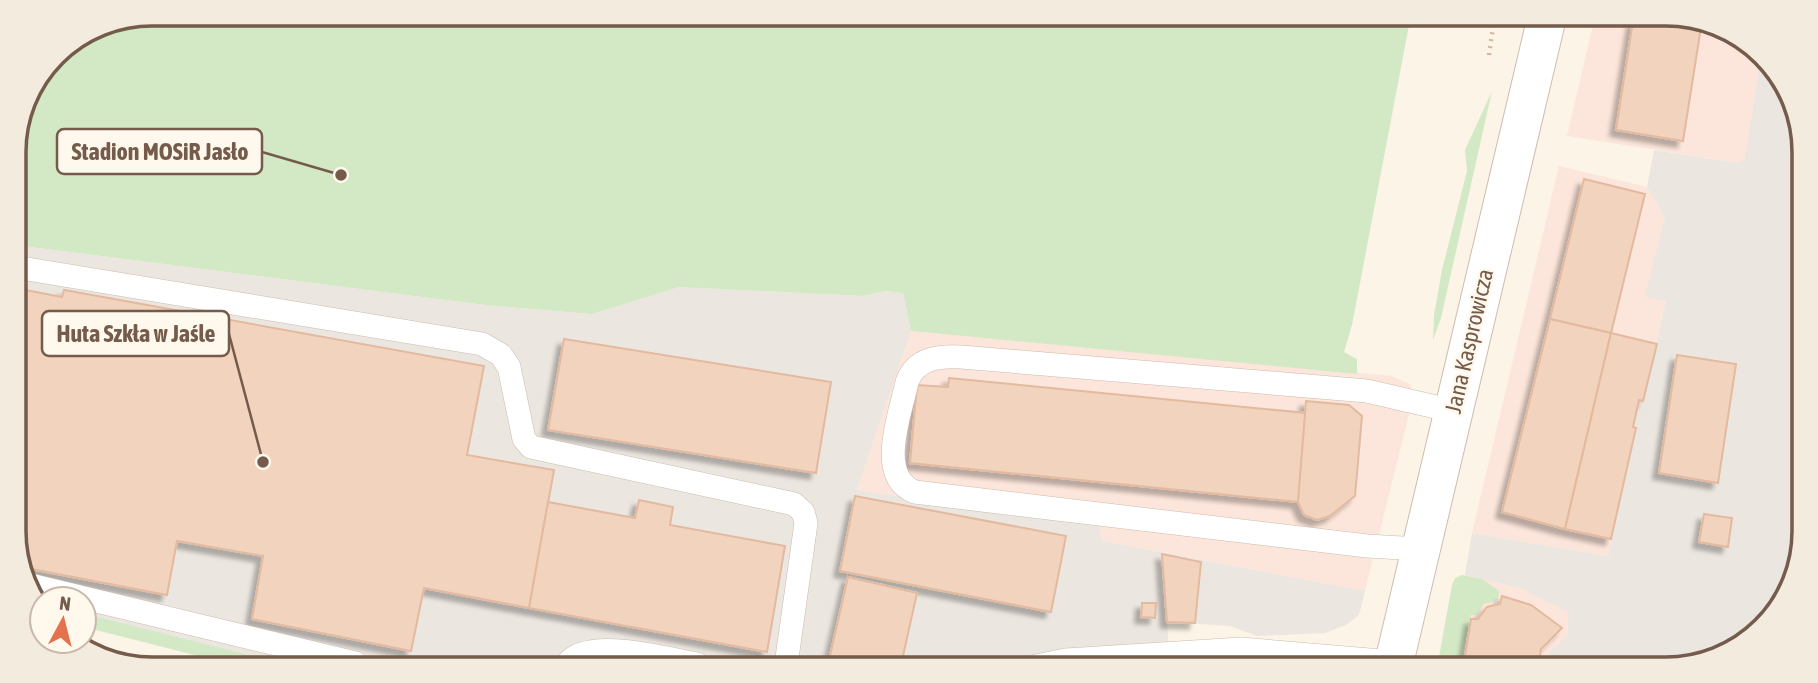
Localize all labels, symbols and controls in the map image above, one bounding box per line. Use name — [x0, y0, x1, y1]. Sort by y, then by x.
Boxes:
callout: Stadion MOSiR Jasło — [57, 129, 262, 174]
text: Stadion MOSiR Jasło — [72, 138, 248, 165]
street label: Jana Kasprowicza — [1440, 266, 1498, 416]
callout: Huta Szkła w Jaśle — [42, 311, 229, 356]
text: Huta Szkła w Jaśle — [57, 320, 216, 347]
north arrow — [28, 585, 98, 655]
text: N — [58, 592, 72, 615]

